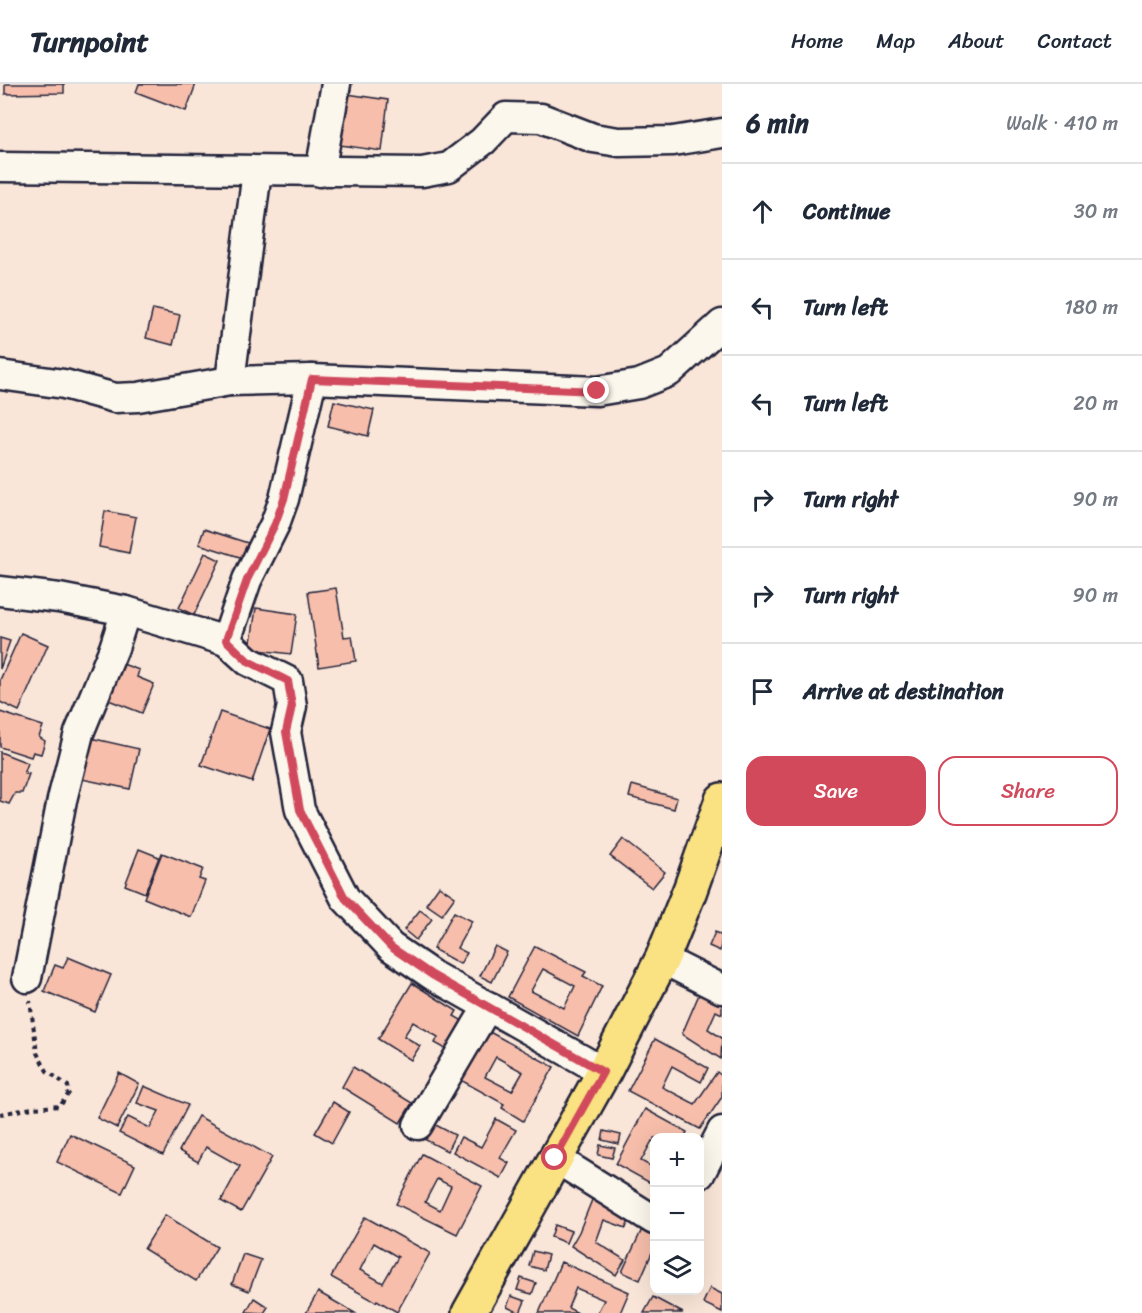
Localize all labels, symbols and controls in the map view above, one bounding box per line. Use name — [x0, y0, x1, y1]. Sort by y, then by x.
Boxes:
text: Turnpoint — [30, 17, 149, 66]
text: Home — [791, 22, 843, 60]
text: Map — [876, 22, 915, 60]
text: About — [948, 22, 1005, 60]
text: Contact — [1038, 22, 1112, 60]
text: 6 min — [746, 100, 809, 146]
text: Walk · 410 m — [1006, 106, 1118, 141]
text: Continue — [803, 192, 891, 231]
text: 30 m — [1074, 194, 1118, 229]
icon: ahead — [746, 195, 779, 228]
text: Turn left — [803, 288, 888, 327]
text: 180 m — [1064, 290, 1118, 325]
icon: left — [746, 291, 779, 324]
route end — [583, 377, 609, 403]
text: Turn left — [803, 384, 888, 423]
text: 20 m — [1073, 386, 1118, 421]
icon: left — [746, 387, 779, 420]
text: Turn right — [803, 480, 898, 519]
text: 90 m — [1073, 482, 1118, 517]
icon: right — [746, 483, 779, 516]
text: Turn right — [803, 576, 898, 615]
text: 90 m — [1073, 578, 1118, 613]
icon: right — [746, 579, 779, 612]
text: Arrive at destination — [803, 672, 1004, 711]
icon: arrive — [746, 675, 779, 708]
button: Save — [746, 756, 926, 826]
button: Share — [938, 756, 1118, 826]
map controls — [650, 1133, 704, 1295]
button: + — [650, 1133, 704, 1187]
route start — [541, 1144, 567, 1170]
button: − — [650, 1187, 704, 1241]
button: layers — [650, 1241, 704, 1295]

